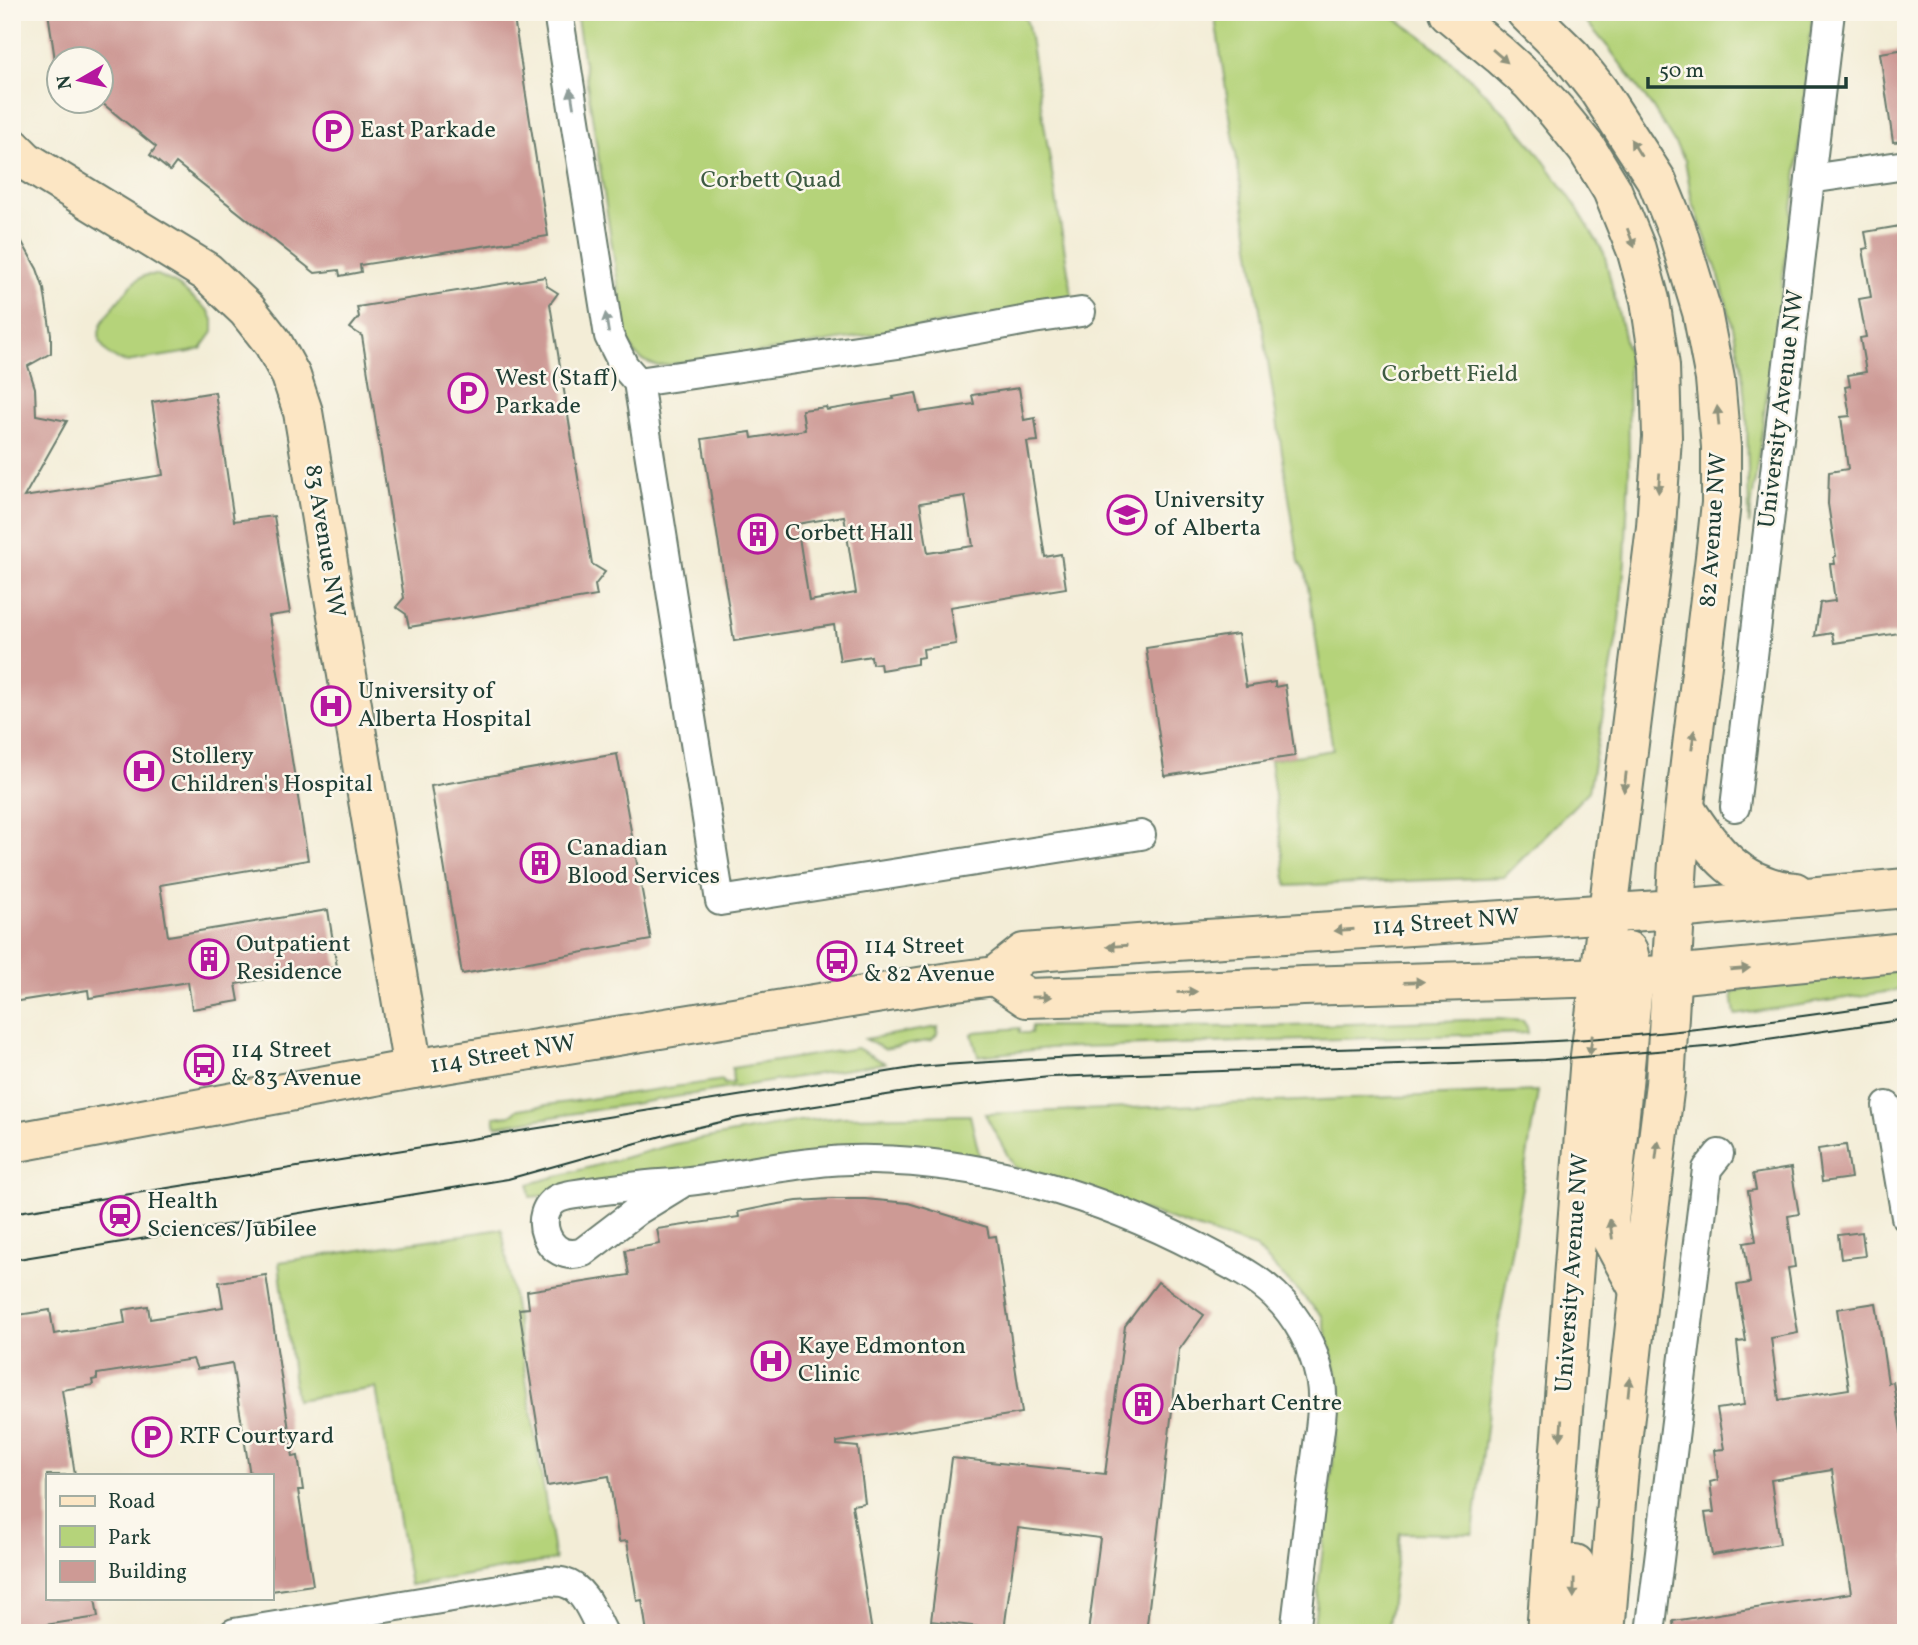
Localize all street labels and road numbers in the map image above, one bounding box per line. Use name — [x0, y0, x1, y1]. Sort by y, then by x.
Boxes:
street label: University Avenue NW — [1751, 288, 1813, 530]
street label: 82 Avenue NW — [1692, 451, 1736, 609]
street label: 83 Avenue NW — [295, 462, 353, 620]
street label: 114 Street NW — [1371, 901, 1521, 945]
street label: 114 Street NW — [428, 1027, 578, 1083]
street label: University Avenue NW — [1548, 1152, 1598, 1394]

